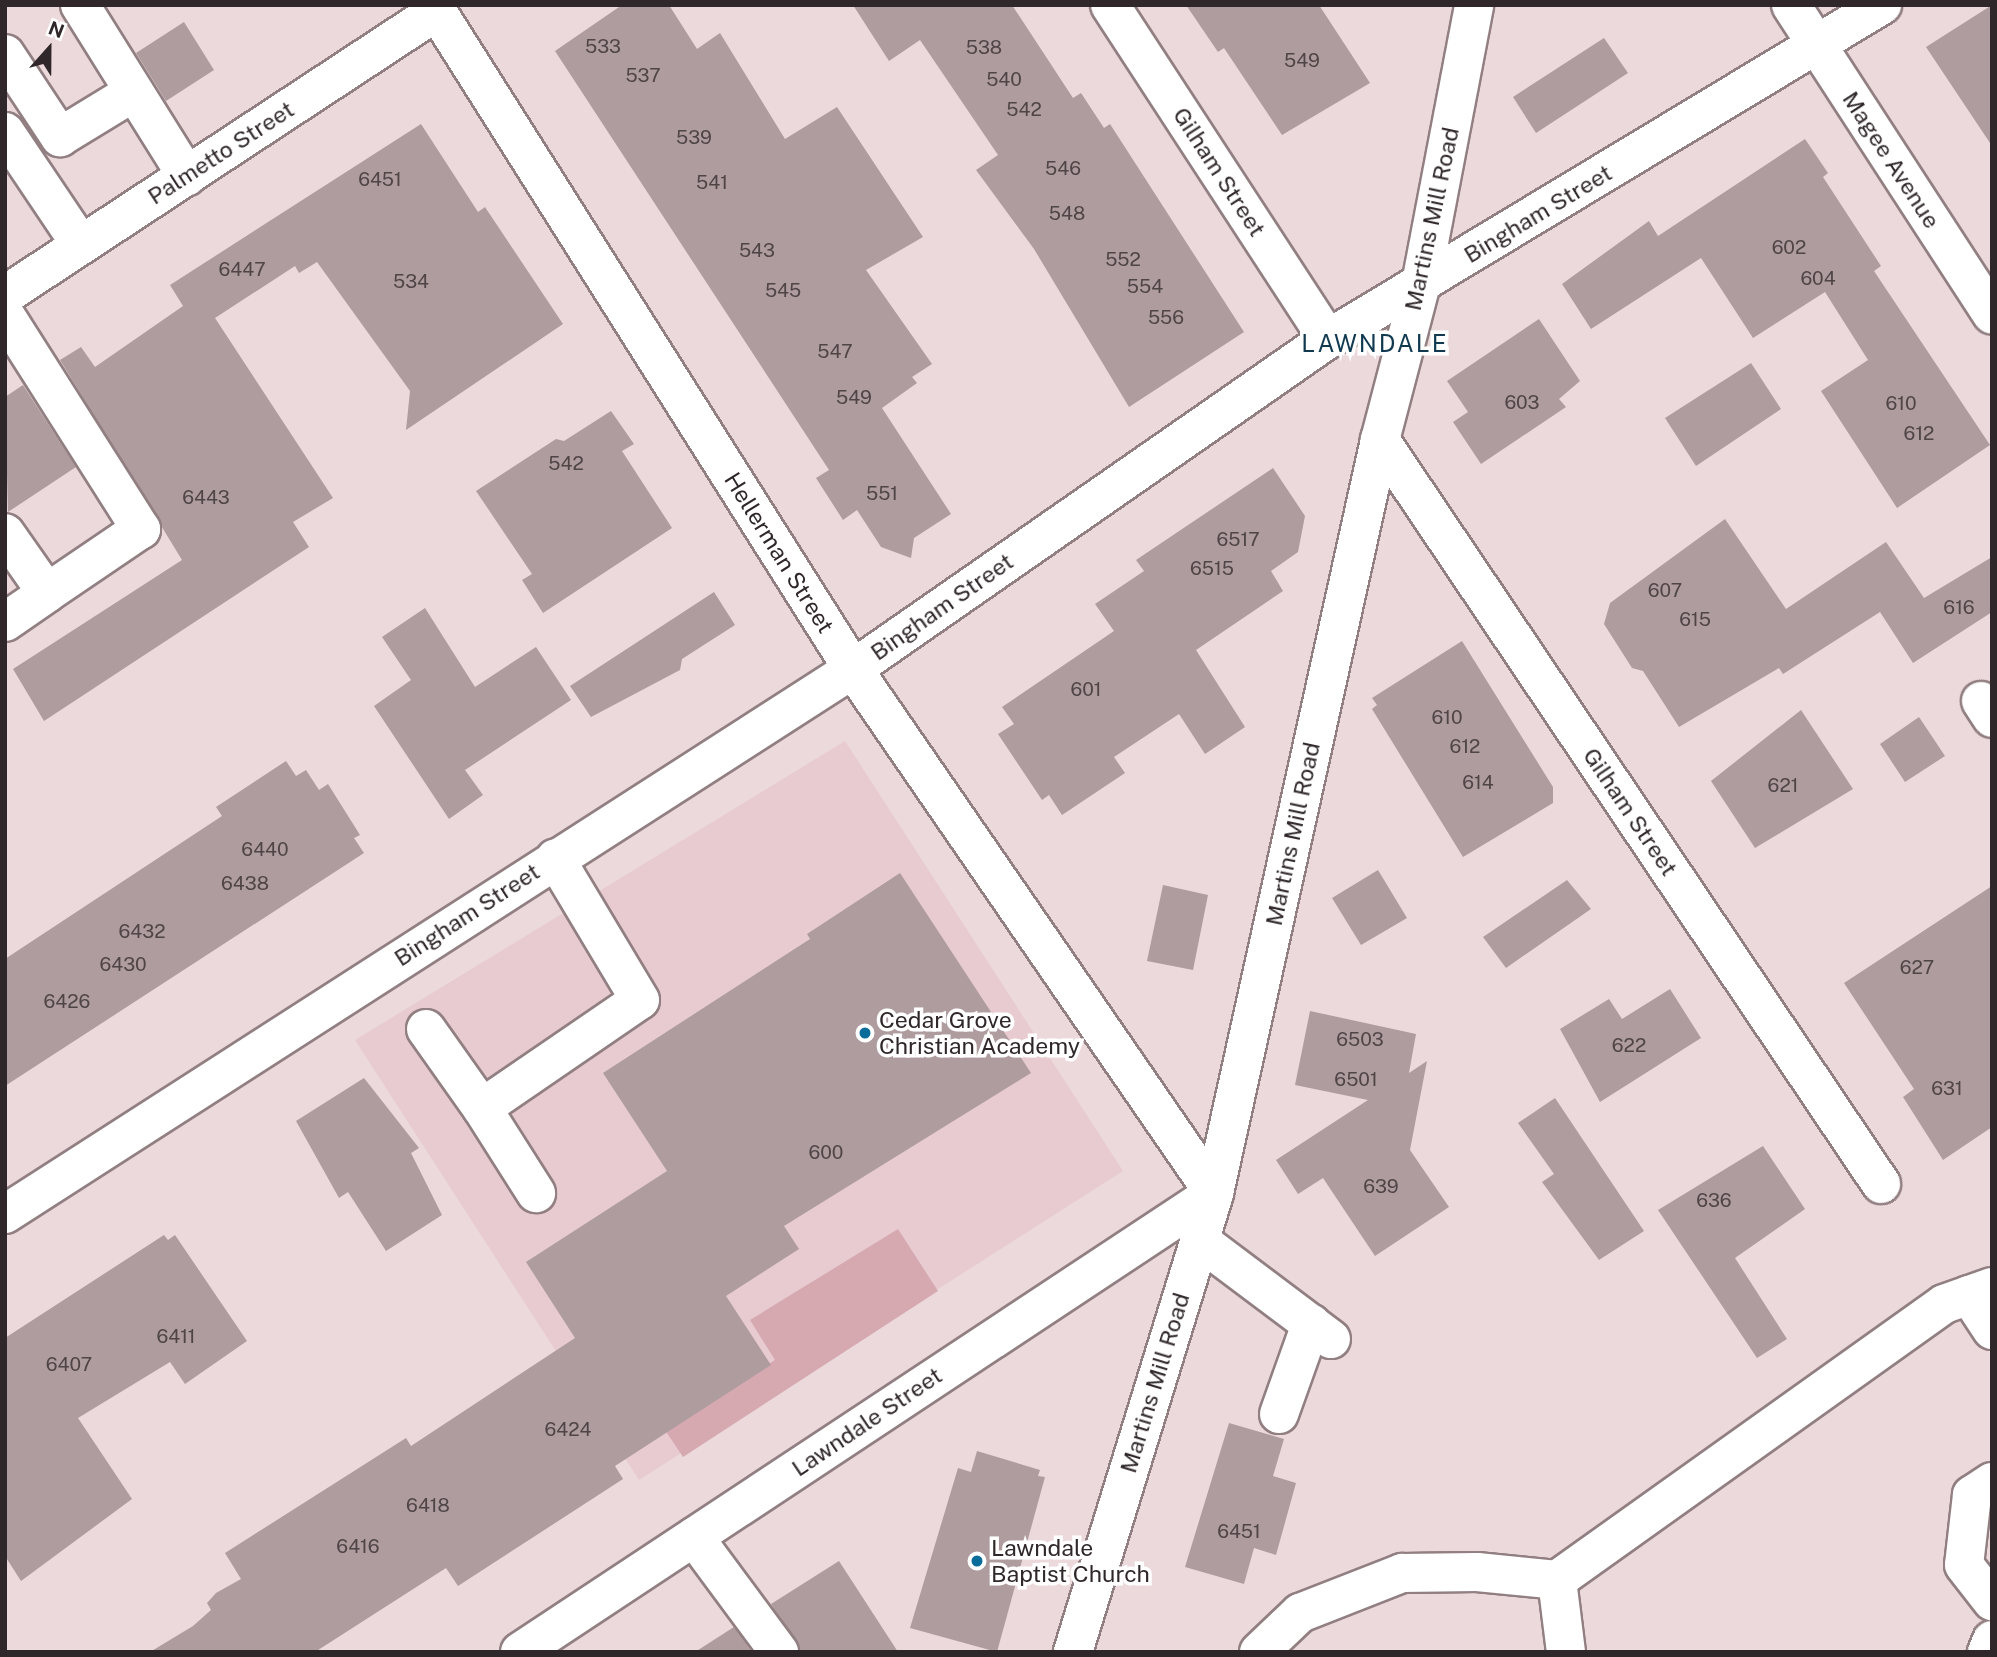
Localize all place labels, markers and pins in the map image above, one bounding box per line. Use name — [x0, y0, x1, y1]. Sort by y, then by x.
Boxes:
place label: Cedar Grove Christian Academy — [879, 1006, 1080, 1060]
marker: Cedar Grove Christian Academy — [857, 1025, 873, 1041]
place label: Lawndale Baptist Church — [991, 1534, 1150, 1588]
marker: Lawndale Baptist Church — [969, 1553, 985, 1569]

